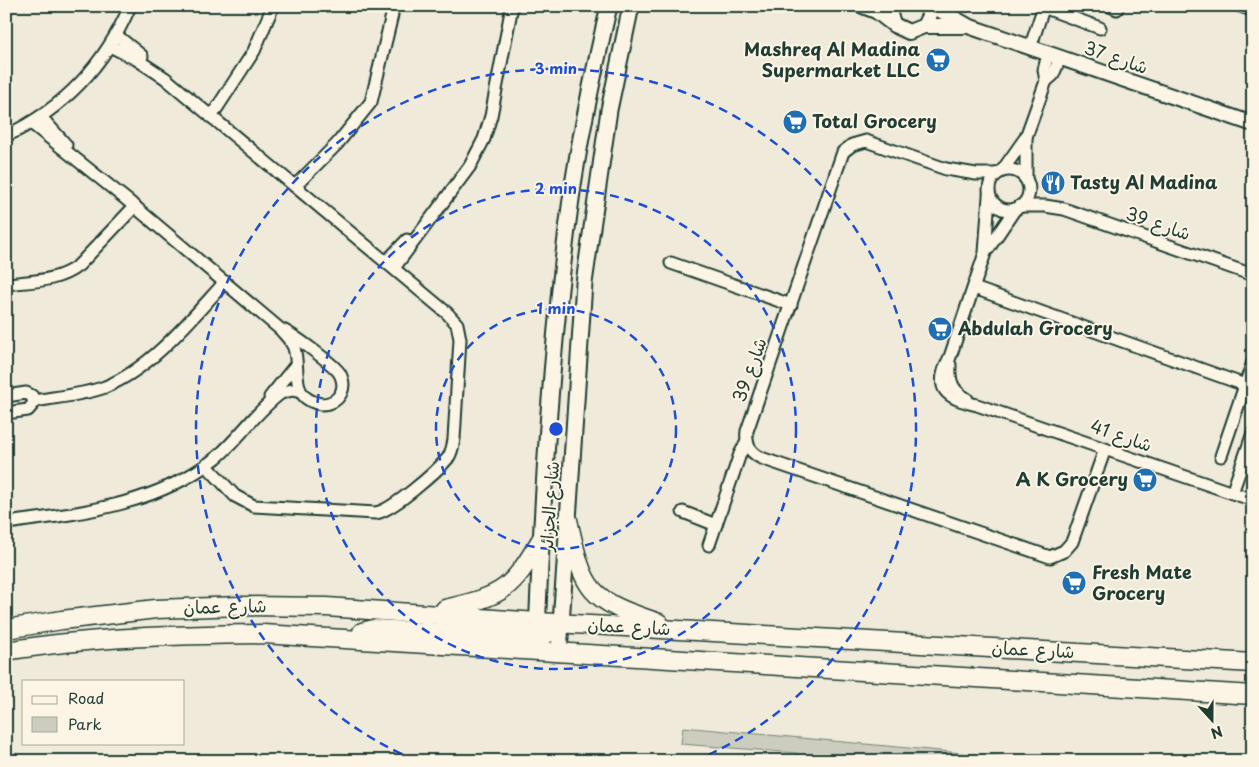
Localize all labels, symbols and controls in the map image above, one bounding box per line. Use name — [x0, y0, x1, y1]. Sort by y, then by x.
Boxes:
street label: شارع 37 — [1081, 33, 1152, 80]
place label: Mashreq Al Madina Supermarket LLC — [744, 35, 920, 83]
supermarket icon: Mashreq Al Madina Supermarket LLC — [925, 47, 951, 73]
text: 3 min — [535, 56, 577, 79]
place label: Total Grocery — [812, 107, 937, 134]
supermarket icon: Total Grocery — [782, 109, 808, 135]
place label: Tasty Al Madina — [1070, 168, 1218, 195]
restaurant icon: Tasty Al Madina — [1040, 170, 1066, 196]
text: 2 min — [535, 176, 577, 199]
street label: شارع 39 — [1122, 199, 1194, 246]
text: 1 min — [537, 296, 575, 319]
place label: Abdulah Grocery — [957, 314, 1113, 341]
supermarket icon: Abdulah Grocery — [927, 316, 953, 342]
street label: شارع 39 — [724, 333, 773, 406]
street label: شارع 41 — [1087, 411, 1156, 458]
centre of rings — [547, 420, 565, 438]
street label: شارع الجزائر — [532, 460, 565, 554]
place label: A K Grocery — [1016, 465, 1128, 492]
supermarket icon: A K Grocery — [1132, 467, 1158, 493]
place label: Fresh Mate Grocery — [1092, 558, 1192, 606]
supermarket icon: Fresh Mate Grocery — [1061, 570, 1087, 596]
street label: شارع عمان — [183, 591, 267, 620]
street label: شارع عمان — [587, 610, 671, 641]
street label: شارع عمان — [991, 633, 1075, 664]
legend — [22, 680, 185, 744]
text: Road — [68, 686, 104, 709]
north arrow — [1186, 694, 1236, 744]
text: Park — [68, 712, 102, 735]
text: N — [1208, 721, 1226, 744]

